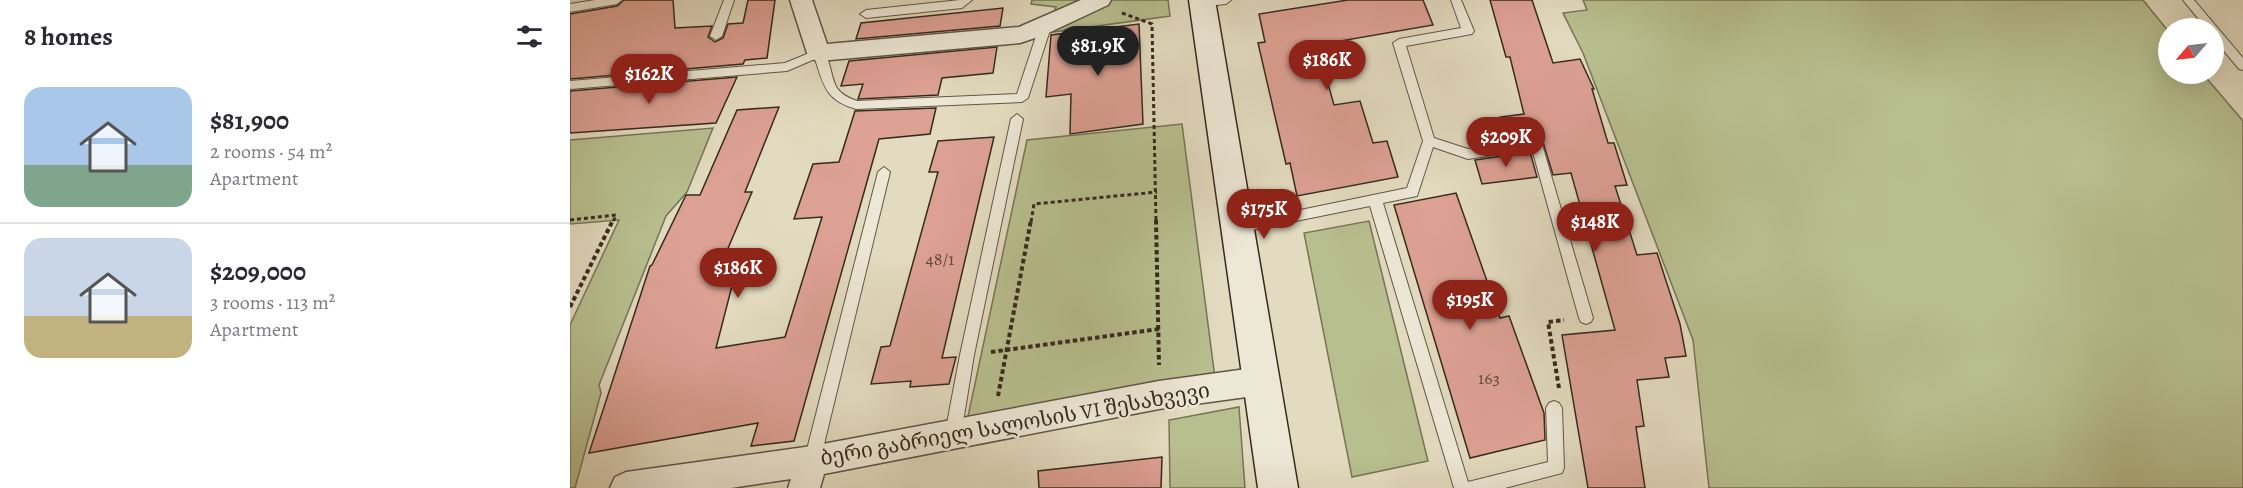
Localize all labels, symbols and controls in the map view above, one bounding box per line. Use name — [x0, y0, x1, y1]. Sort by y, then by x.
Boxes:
north arrow — [2158, 18, 2224, 84]
map controls — [2158, 18, 2224, 84]
text: 8 homes — [24, 19, 113, 54]
icon: filters — [513, 20, 546, 53]
pin: $81.9K — [1049, 26, 1147, 77]
text: $81.9K — [1071, 32, 1125, 59]
pin: $186K — [1285, 40, 1369, 91]
text: $186K — [1303, 46, 1351, 73]
pin: $162K — [607, 54, 691, 105]
text: $162K — [625, 60, 673, 87]
text: $81,900 — [210, 103, 289, 138]
icon: home — [72, 111, 144, 183]
pin: $209K — [1464, 117, 1548, 168]
text: $209K — [1480, 123, 1532, 150]
text: 2 rooms · 54 m² — [210, 138, 332, 165]
text: Apartment — [210, 165, 299, 192]
pin: $175K — [1222, 189, 1306, 240]
text: $175K — [1241, 195, 1287, 222]
pin: $148K — [1553, 202, 1637, 253]
text: $148K — [1571, 208, 1619, 235]
house number: 48/1 — [926, 247, 954, 271]
pin: $186K — [696, 248, 780, 299]
text: $209,000 — [210, 254, 306, 289]
text: $186K — [714, 254, 762, 281]
icon: home — [72, 262, 144, 334]
pin: $195K — [1428, 280, 1512, 331]
text: $195K — [1446, 286, 1494, 313]
text: 3 rooms · 113 m² — [210, 289, 335, 316]
text: Apartment — [210, 316, 299, 343]
house number: 163 — [1478, 366, 1500, 390]
street label: ბერი გაბრიელ სალოსის VI შესახვევი — [818, 376, 1212, 472]

